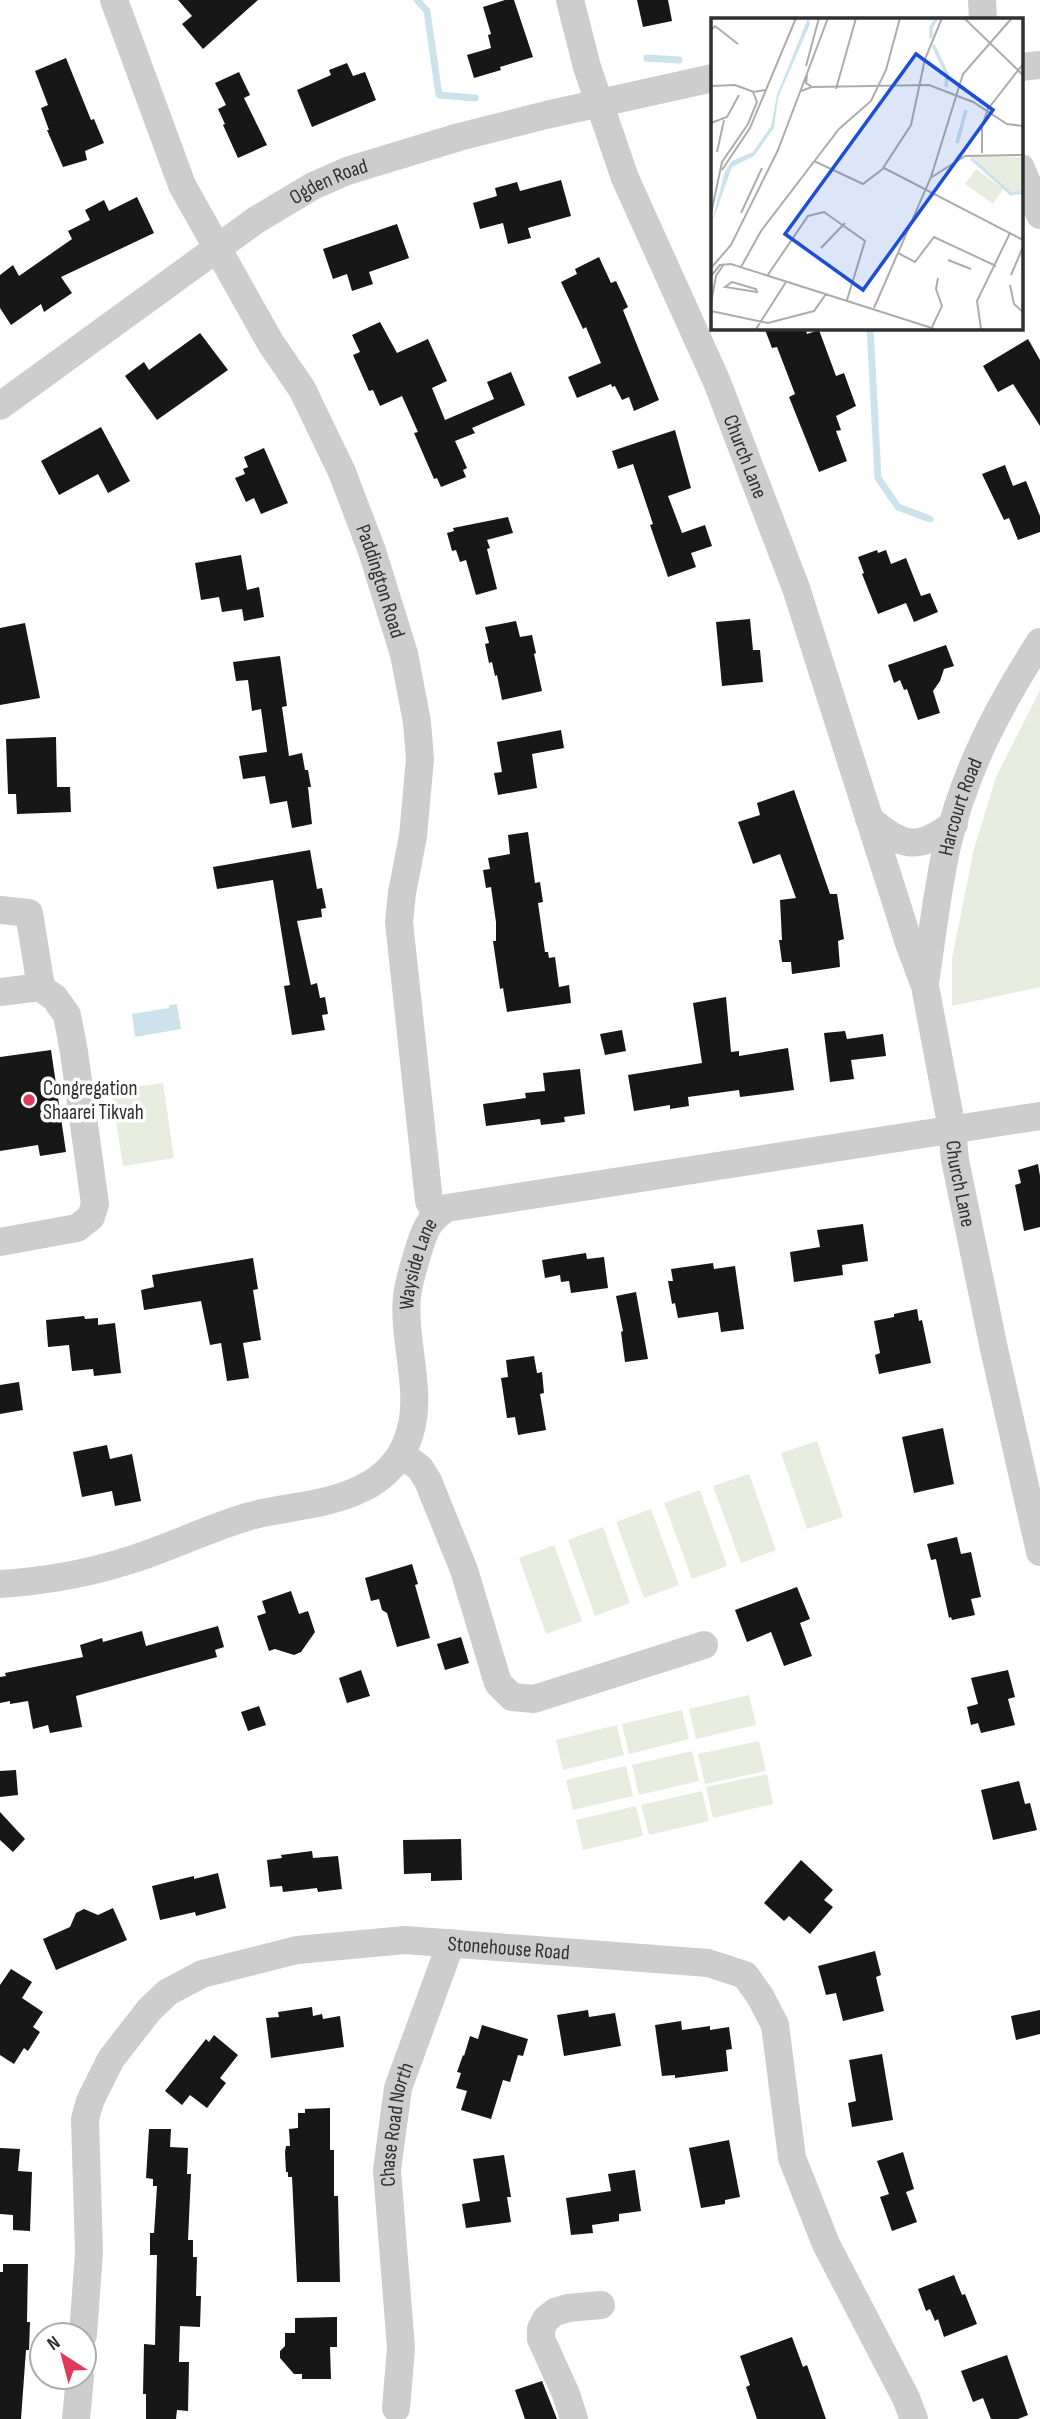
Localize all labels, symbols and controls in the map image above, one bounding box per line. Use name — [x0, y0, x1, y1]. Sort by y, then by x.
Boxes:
inset map — [711, 18, 1023, 329]
street label: Ogden Road — [285, 154, 371, 210]
street label: Church Lane — [718, 411, 772, 502]
street label: Paddington Road — [350, 521, 410, 641]
street label: Harcourt Road — [933, 754, 988, 858]
place label: Congregation Shaarei Tikvah — [43, 1076, 144, 1125]
marker: Congregation Shaarei Tikvah — [21, 1092, 37, 1108]
street label: Church Lane — [940, 1139, 980, 1229]
street label: Wayside Lane — [394, 1213, 443, 1310]
street label: Stonehouse Road — [447, 1931, 571, 1965]
street label: Chase Road North — [375, 2059, 419, 2188]
north arrow — [28, 2321, 98, 2391]
text: N — [43, 2331, 65, 2356]

